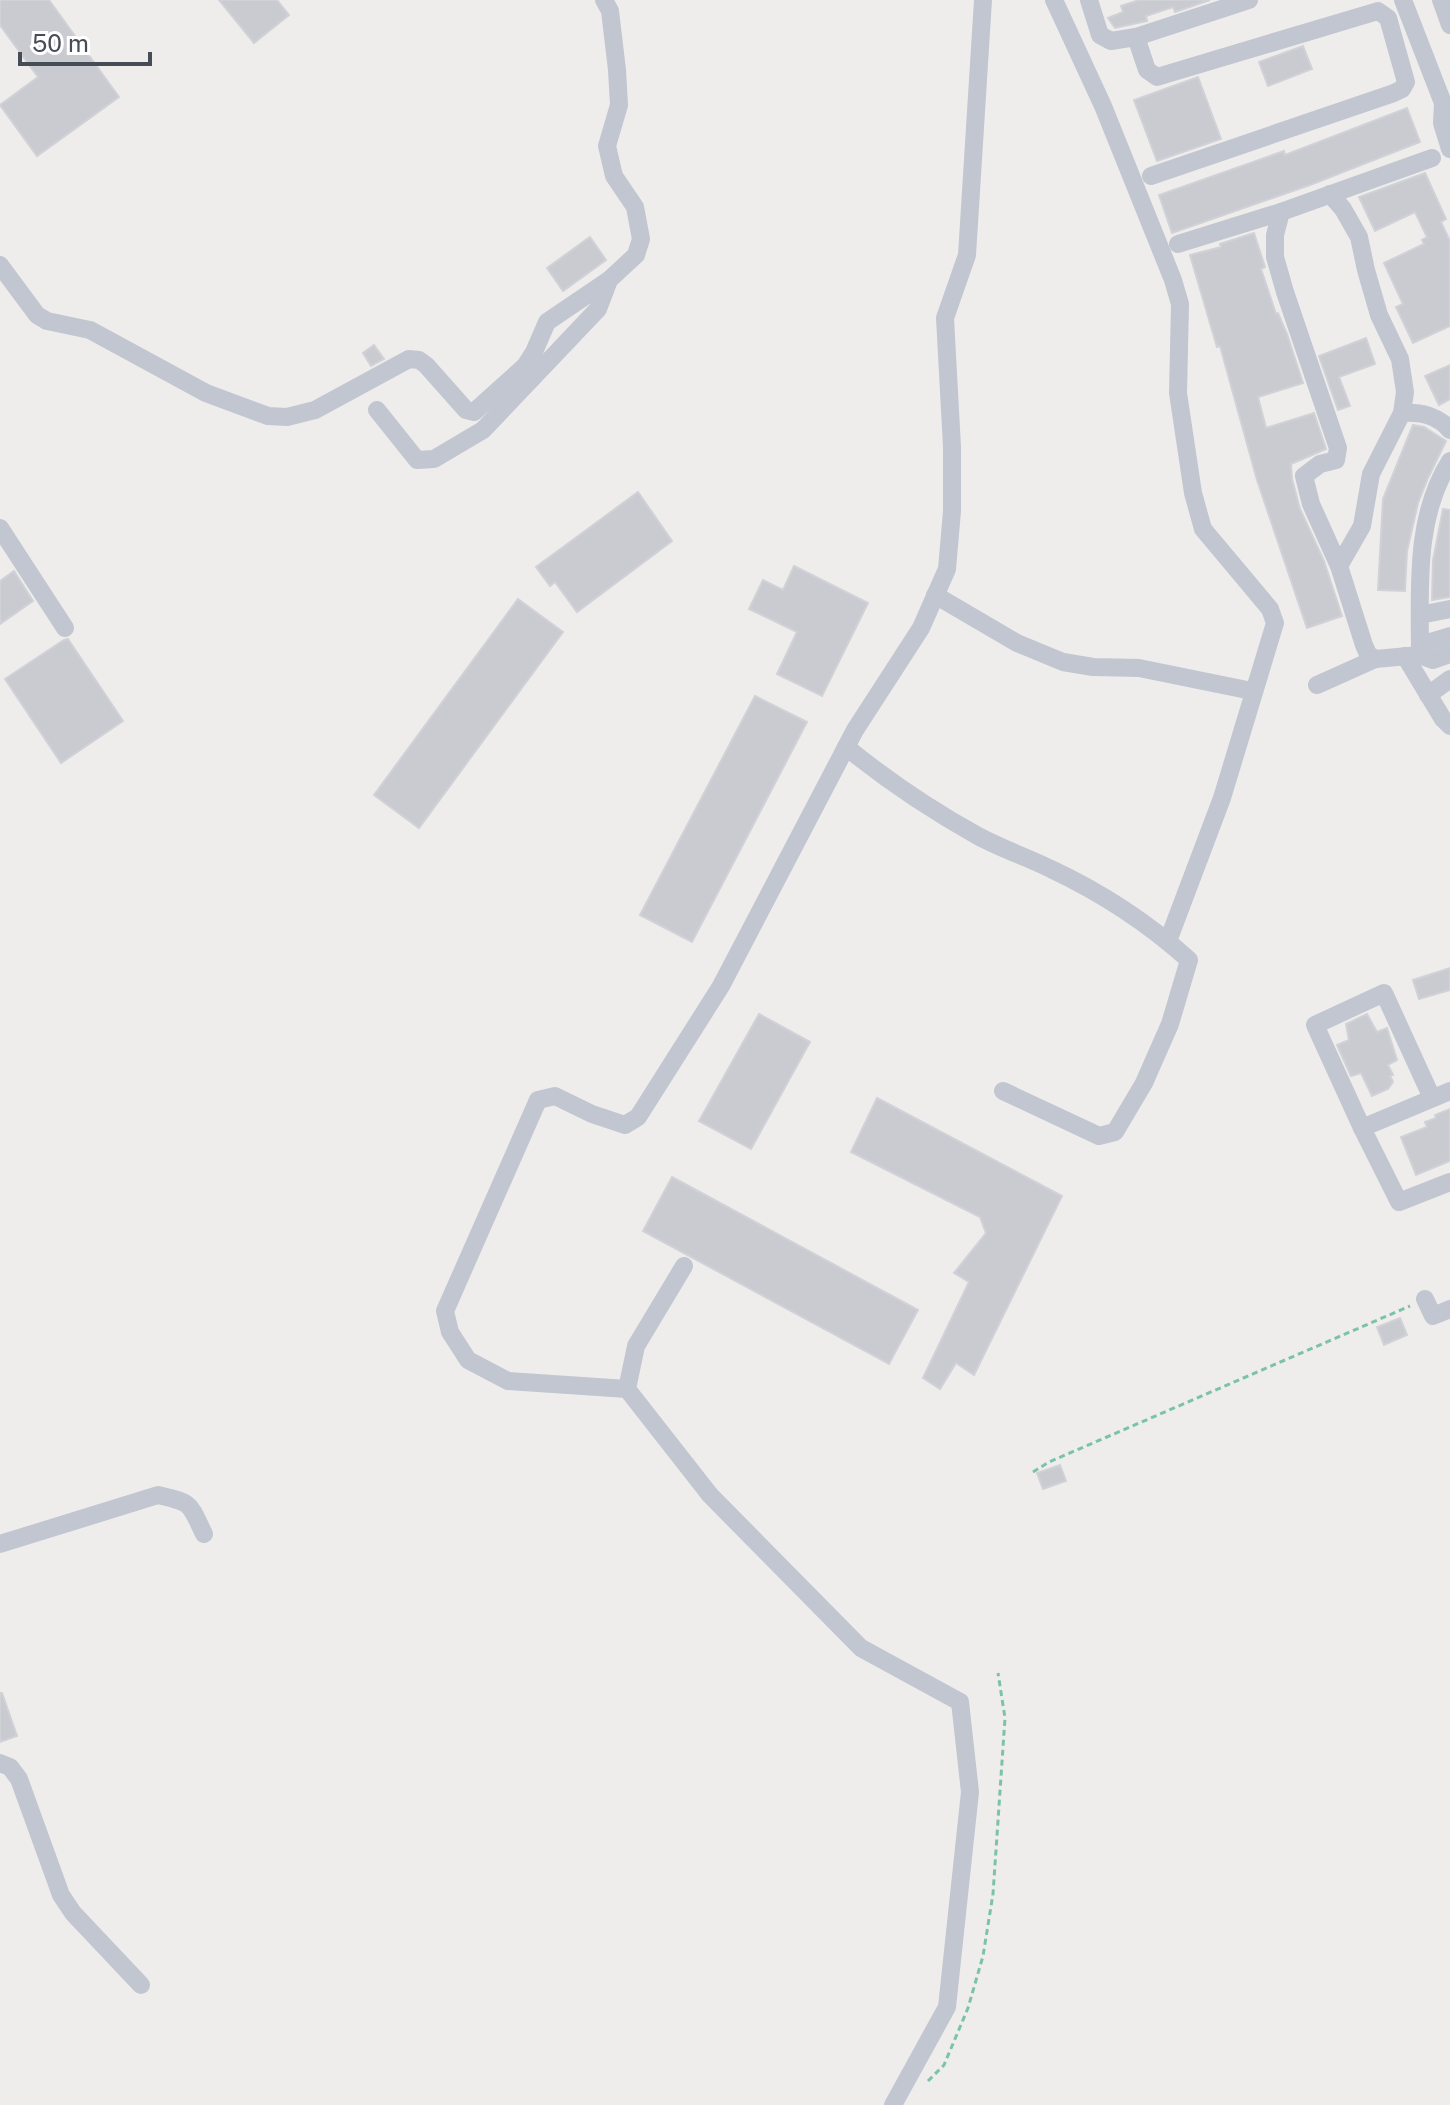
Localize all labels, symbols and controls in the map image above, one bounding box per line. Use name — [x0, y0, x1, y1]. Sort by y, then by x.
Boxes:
scale bar — [20, 16, 150, 66]
text: 50 m — [32, 29, 89, 57]

